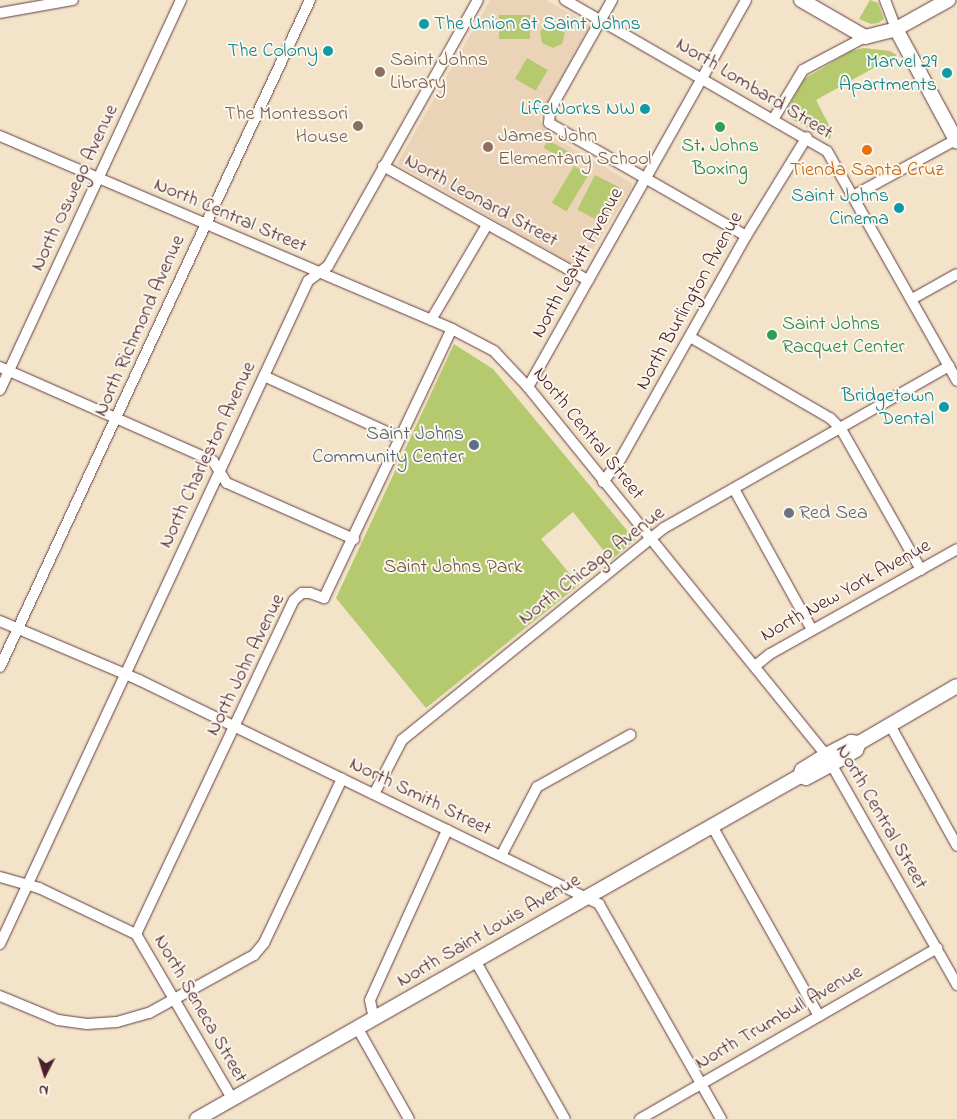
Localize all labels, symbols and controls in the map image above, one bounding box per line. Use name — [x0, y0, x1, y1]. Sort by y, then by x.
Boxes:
place label: The Union at Saint Johns — [434, 12, 641, 36]
marker: The Union at Saint Johns — [418, 18, 430, 30]
street label: North Lombard Street — [671, 33, 837, 145]
place label: The Colony — [228, 39, 318, 63]
marker: The Colony — [322, 45, 334, 57]
place label: Saint Johns Library — [390, 49, 488, 96]
place label: Marvel 29 Apartments — [839, 50, 937, 97]
marker: Saint Johns Library — [374, 66, 386, 78]
marker: Marvel 29 Apartments — [941, 67, 953, 79]
place label: LifeWorks NW — [521, 97, 635, 121]
street label: North Oswego Avenue — [26, 101, 124, 275]
place label: The Montessori House — [224, 102, 348, 149]
marker: LifeWorks NW — [639, 103, 651, 115]
marker: The Montessori House — [352, 120, 364, 132]
marker: St. Johns Boxing — [714, 121, 726, 133]
place label: James John Elementary School — [498, 124, 651, 171]
place label: St. Johns Boxing — [681, 135, 759, 182]
marker: James John Elementary School — [482, 141, 494, 153]
marker: Tienda Santa Cruz — [861, 144, 873, 156]
street label: North Leonard Street — [400, 149, 562, 253]
place label: Tienda Santa Cruz — [790, 158, 944, 182]
street label: North Central Street — [150, 173, 310, 259]
street label: North Leavitt Avenue — [527, 184, 629, 342]
place label: Saint Johns Cinema — [791, 185, 889, 232]
marker: Saint Johns Cinema — [893, 202, 905, 214]
street label: North Burlington Avenue — [631, 208, 749, 394]
street label: North Richmond Avenue — [89, 232, 191, 420]
place label: Saint Johns Racquet Center — [782, 312, 905, 359]
marker: Saint Johns Racquet Center — [766, 329, 778, 341]
street label: North Charleston Avenue — [154, 358, 262, 552]
street label: North Central Street — [527, 363, 649, 505]
place label: Bridgetown Dental — [841, 384, 934, 431]
marker: Bridgetown Dental — [938, 401, 950, 413]
place label: Saint Johns Community Center — [312, 422, 464, 469]
marker: Saint Johns Community Center — [468, 439, 480, 451]
street label: North Chicago Avenue — [514, 501, 670, 631]
place label: Red Sea — [799, 501, 868, 525]
marker: Red Sea — [783, 507, 795, 519]
street label: North New York Avenue — [757, 534, 935, 648]
park label: Saint Johns Park — [383, 555, 523, 579]
street label: North John Avenue — [201, 590, 291, 740]
street label: North Central Street — [830, 740, 932, 894]
street label: North Smith Street — [345, 752, 495, 842]
street label: North Saint Louis Avenue — [393, 869, 585, 993]
street label: North Seneca Street — [148, 931, 252, 1087]
street label: North Trumbull Avenue — [691, 960, 867, 1076]
north arrow — [20, 1049, 70, 1099]
text: N — [38, 1079, 49, 1100]

